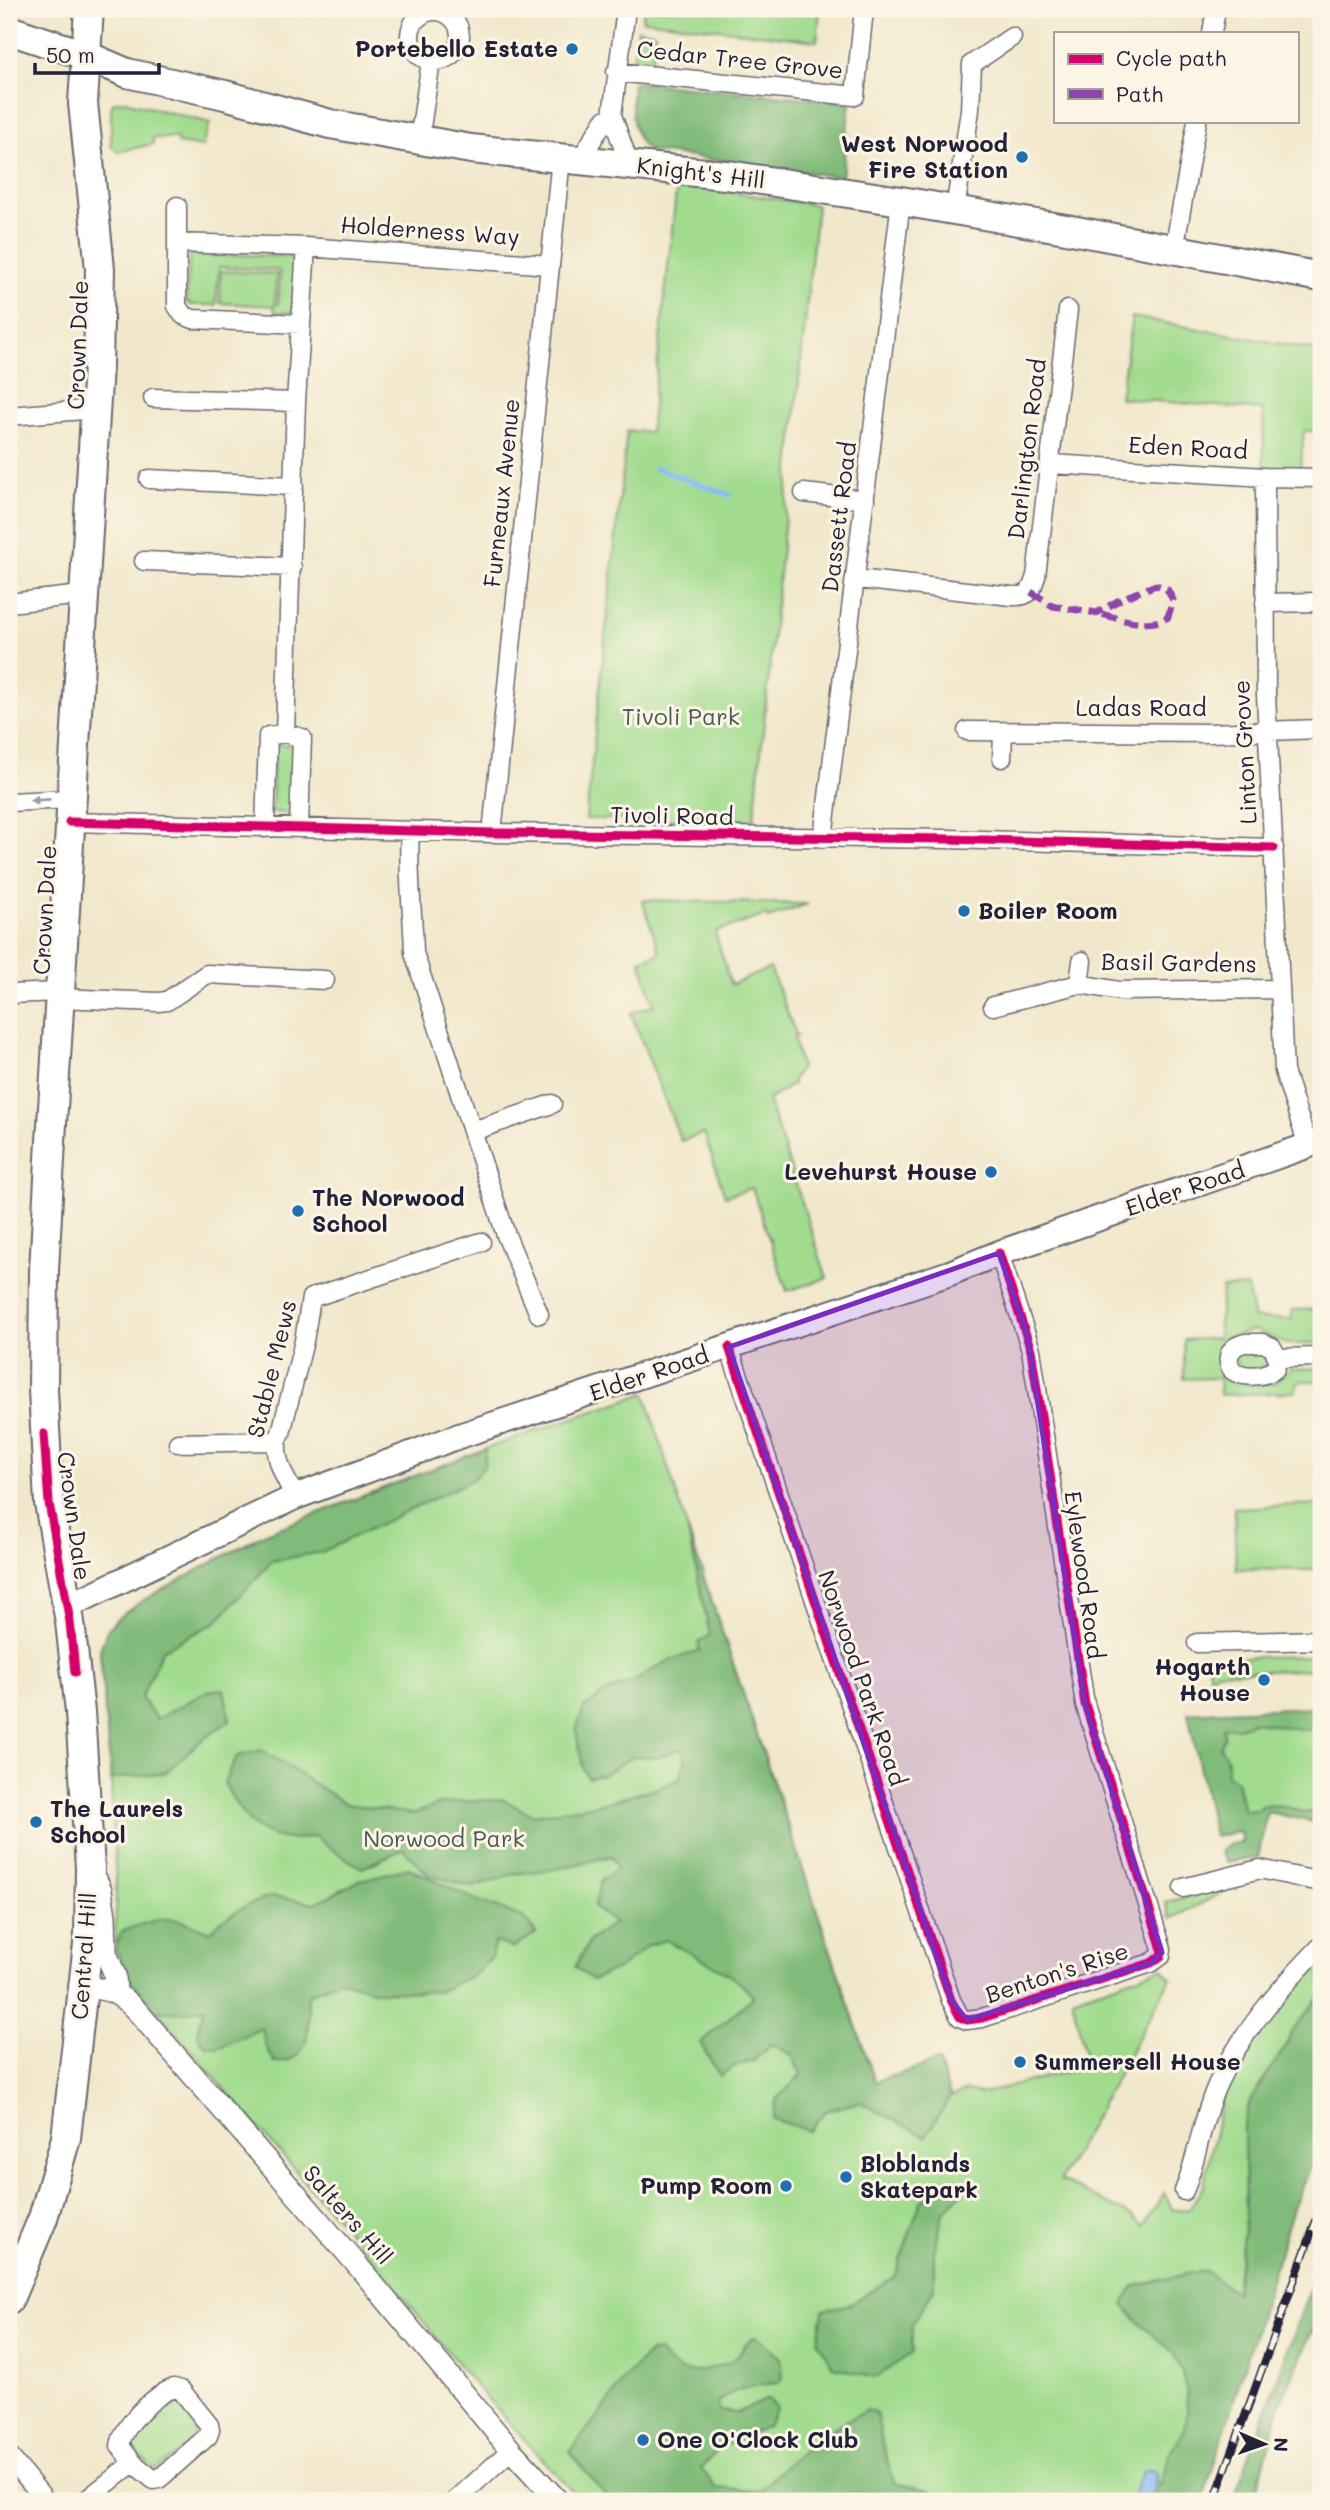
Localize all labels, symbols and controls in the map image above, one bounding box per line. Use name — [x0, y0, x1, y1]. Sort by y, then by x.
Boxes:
scale bar — [35, 32, 159, 76]
legend — [1054, 32, 1298, 122]
place label: Portebello Estate — [355, 33, 558, 63]
street label: Cedar Tree Grove — [635, 33, 845, 85]
text: 50 m — [46, 41, 95, 68]
marker: Portebello Estate — [564, 41, 580, 57]
text: Cycle path — [1116, 44, 1226, 71]
text: Path — [1116, 80, 1163, 107]
place label: West Norwood Fire Station — [841, 128, 1008, 184]
street label: Knight's Hill — [635, 149, 767, 195]
marker: West Norwood Fire Station — [1014, 149, 1030, 165]
street label: Holderness Way — [340, 209, 521, 251]
street label: Crown Dale — [60, 280, 94, 410]
street label: Darlington Road — [1000, 357, 1052, 541]
street label: Furneaux Avenue — [476, 397, 526, 589]
street label: Eden Road — [1128, 429, 1248, 465]
street label: Dassett Road — [814, 440, 862, 594]
street label: Linton Grove — [1225, 679, 1263, 825]
street label: Ladas Road — [1075, 692, 1207, 722]
park label: Tivoli Park — [622, 701, 740, 731]
one-way arrow — [29, 795, 51, 806]
street label: Tivoli Road — [610, 799, 734, 831]
street label: Crown Dale — [26, 844, 62, 975]
place label: Boiler Room — [978, 895, 1118, 925]
marker: Boiler Room — [956, 903, 972, 919]
street label: Basil Gardens — [1101, 946, 1257, 978]
street label: Elder Road — [1121, 1154, 1248, 1222]
place label: Levehurst House — [784, 1156, 977, 1186]
marker: Levehurst House — [983, 1164, 999, 1180]
place label: The Norwood School — [312, 1182, 465, 1238]
marker: The Norwood School — [290, 1203, 306, 1219]
street label: Stable Mews — [239, 1297, 303, 1441]
street label: Elder Road — [585, 1339, 712, 1407]
street label: Crown Dale — [51, 1450, 99, 1582]
street label: Eylewood Road — [1058, 1489, 1112, 1661]
street label: Norwood Park Road — [812, 1566, 914, 1789]
place label: Hogarth House — [1154, 1651, 1250, 1707]
marker: Hogarth House — [1256, 1672, 1272, 1688]
place label: The Laurels School — [50, 1793, 183, 1849]
marker: The Laurels School — [28, 1814, 44, 1830]
park label: Norwood Park — [363, 1823, 525, 1853]
street label: Central Hill — [64, 1891, 102, 2021]
street label: Benton's Rise — [981, 1935, 1132, 2009]
place label: Summersell House — [1034, 2046, 1241, 2076]
marker: Summersell House — [1012, 2054, 1028, 2070]
place label: Bloblands Skatepark — [860, 2148, 978, 2204]
street label: Salters Hill — [297, 2158, 400, 2270]
marker: Bloblands Skatepark — [838, 2169, 854, 2185]
place label: Pump Room — [640, 2170, 772, 2200]
marker: Pump Room — [778, 2178, 794, 2194]
north arrow — [1228, 2408, 1298, 2478]
place label: One O'Clock Club — [657, 2424, 858, 2454]
marker: One O'Clock Club — [635, 2432, 651, 2448]
text: N — [1269, 2437, 1294, 2452]

